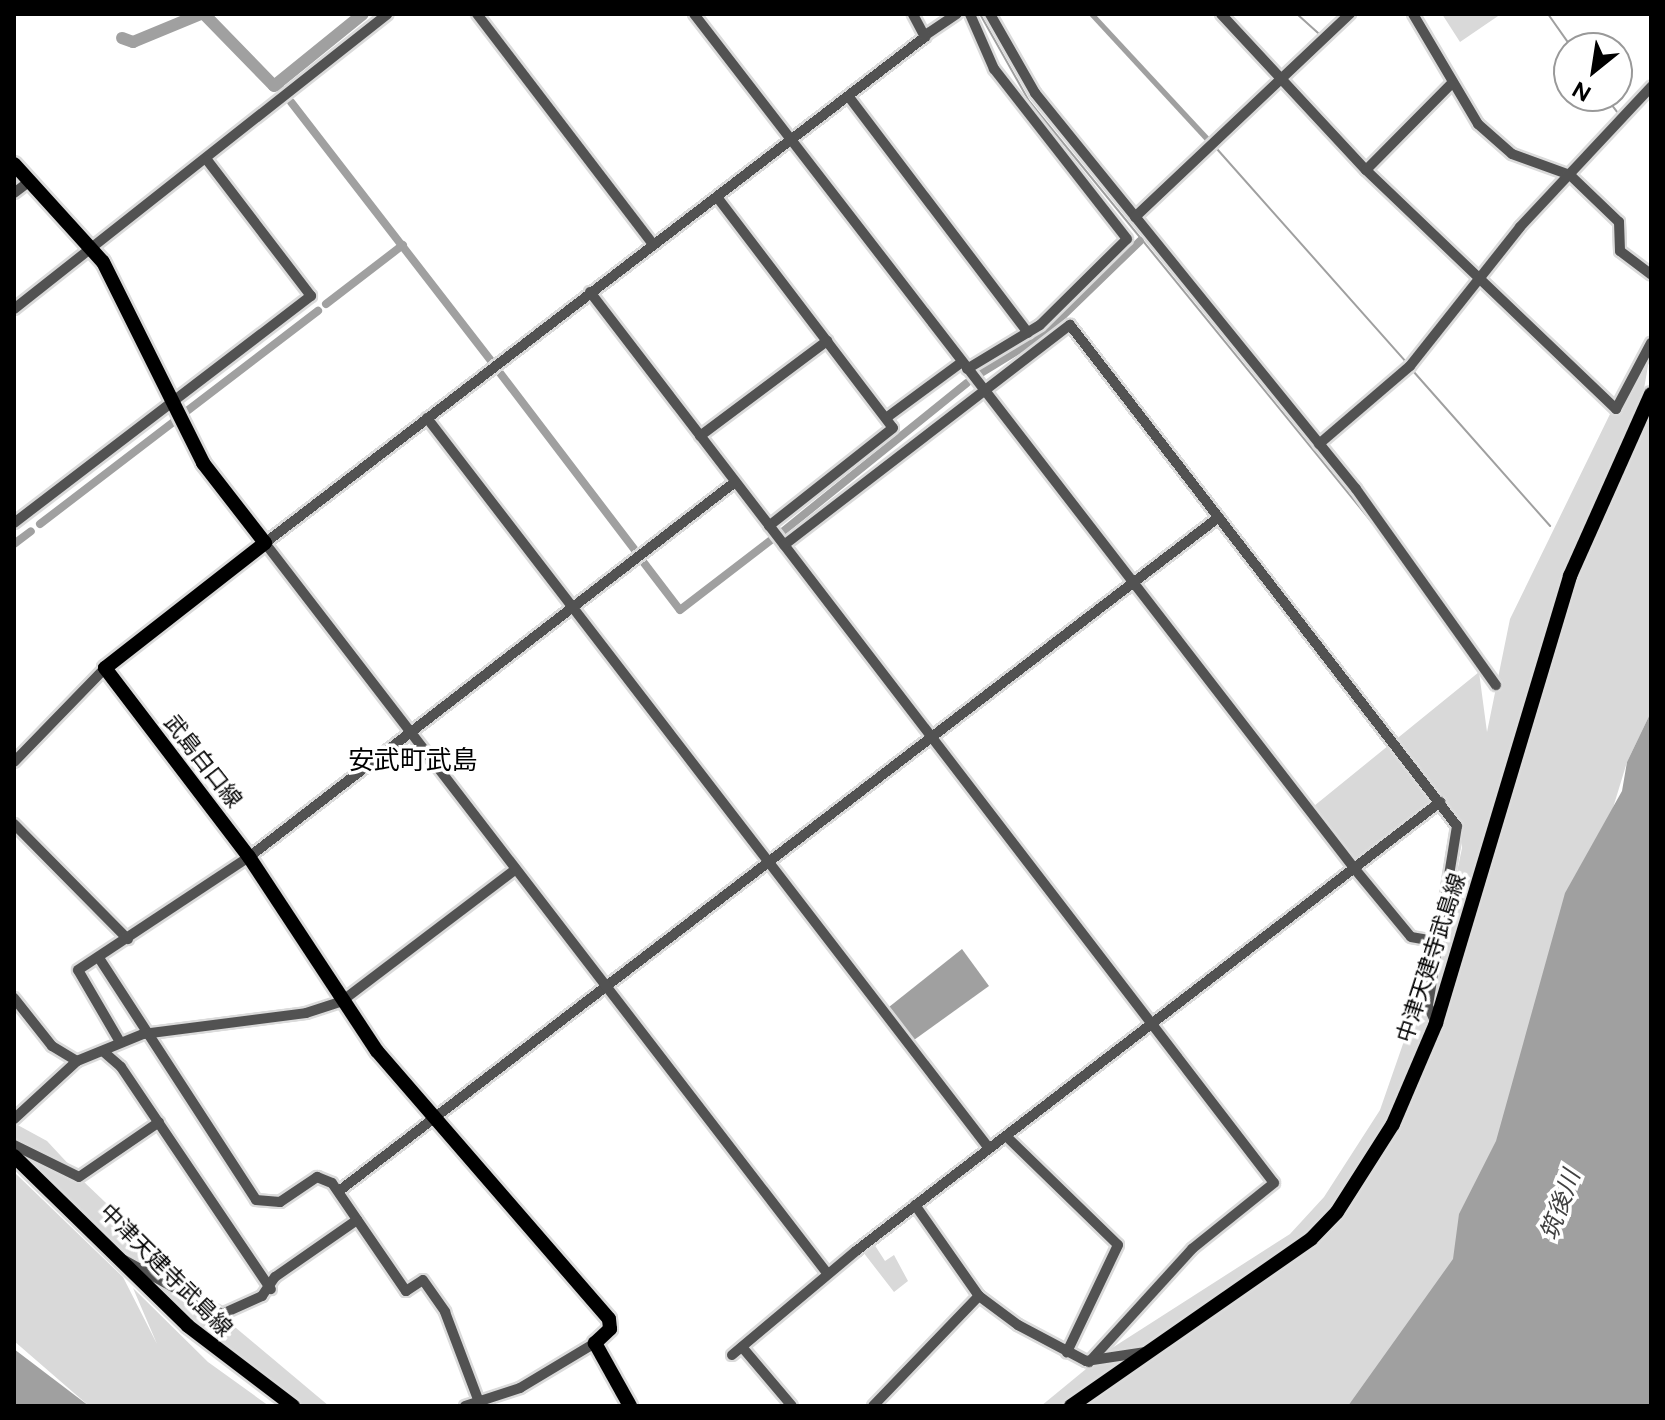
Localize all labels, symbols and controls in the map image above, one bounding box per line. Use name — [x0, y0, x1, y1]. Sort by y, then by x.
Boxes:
north arrow — [1553, 32, 1633, 112]
text: N — [1568, 76, 1596, 107]
street label: 武島白口線 — [159, 710, 247, 812]
district label: 安武町武島 — [348, 745, 478, 777]
street label: 中津天建寺武島線 — [1391, 870, 1471, 1046]
water label: 筑後川 — [1534, 1166, 1586, 1244]
street label: 中津天建寺武島線 — [94, 1198, 238, 1342]

